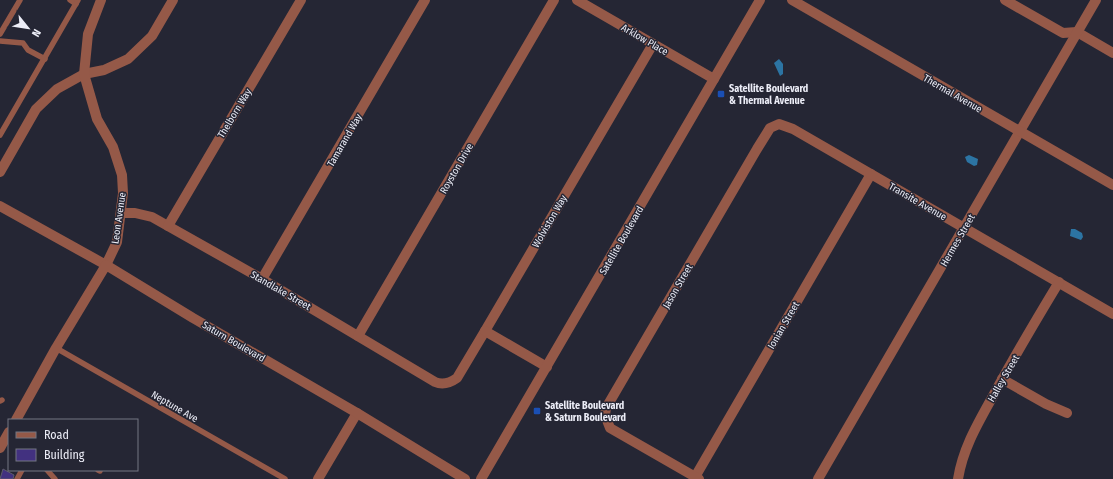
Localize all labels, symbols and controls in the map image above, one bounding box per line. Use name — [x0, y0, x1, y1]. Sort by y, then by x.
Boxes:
north arrow — [8, 8, 48, 48]
street label: Arklow Place — [619, 22, 670, 58]
text: N — [29, 27, 44, 39]
street label: Thermal Avenue — [921, 72, 984, 116]
place label: Satellite Boulevard & Thermal Avenue — [729, 83, 808, 107]
street label: Thelborn Way — [215, 86, 255, 140]
marker: Satellite Boulevard & Thermal Avenue — [716, 89, 726, 99]
street label: Tamarand Way — [325, 111, 365, 169]
street label: Royston Drive — [438, 141, 476, 196]
street label: Transite Avenue — [886, 180, 949, 223]
street label: Leon Avenue — [109, 191, 129, 245]
street label: Wolviston Way — [530, 193, 570, 250]
street label: Satellite Boulevard — [597, 204, 646, 277]
street label: Hermes Street — [938, 212, 978, 269]
street label: Jason Street — [660, 262, 696, 311]
street label: Standlake Street — [248, 269, 313, 313]
street label: Ionian Street — [765, 299, 803, 351]
street label: Saturn Boulevard — [200, 319, 267, 365]
street label: Halley Street — [986, 352, 1023, 404]
street label: Neptune Ave — [149, 389, 200, 425]
place label: Satellite Boulevard & Saturn Boulevard — [545, 400, 626, 424]
marker: Satellite Boulevard & Saturn Boulevard — [532, 406, 542, 416]
legend — [8, 419, 138, 471]
text: Road — [44, 428, 69, 442]
text: Building — [44, 448, 85, 462]

